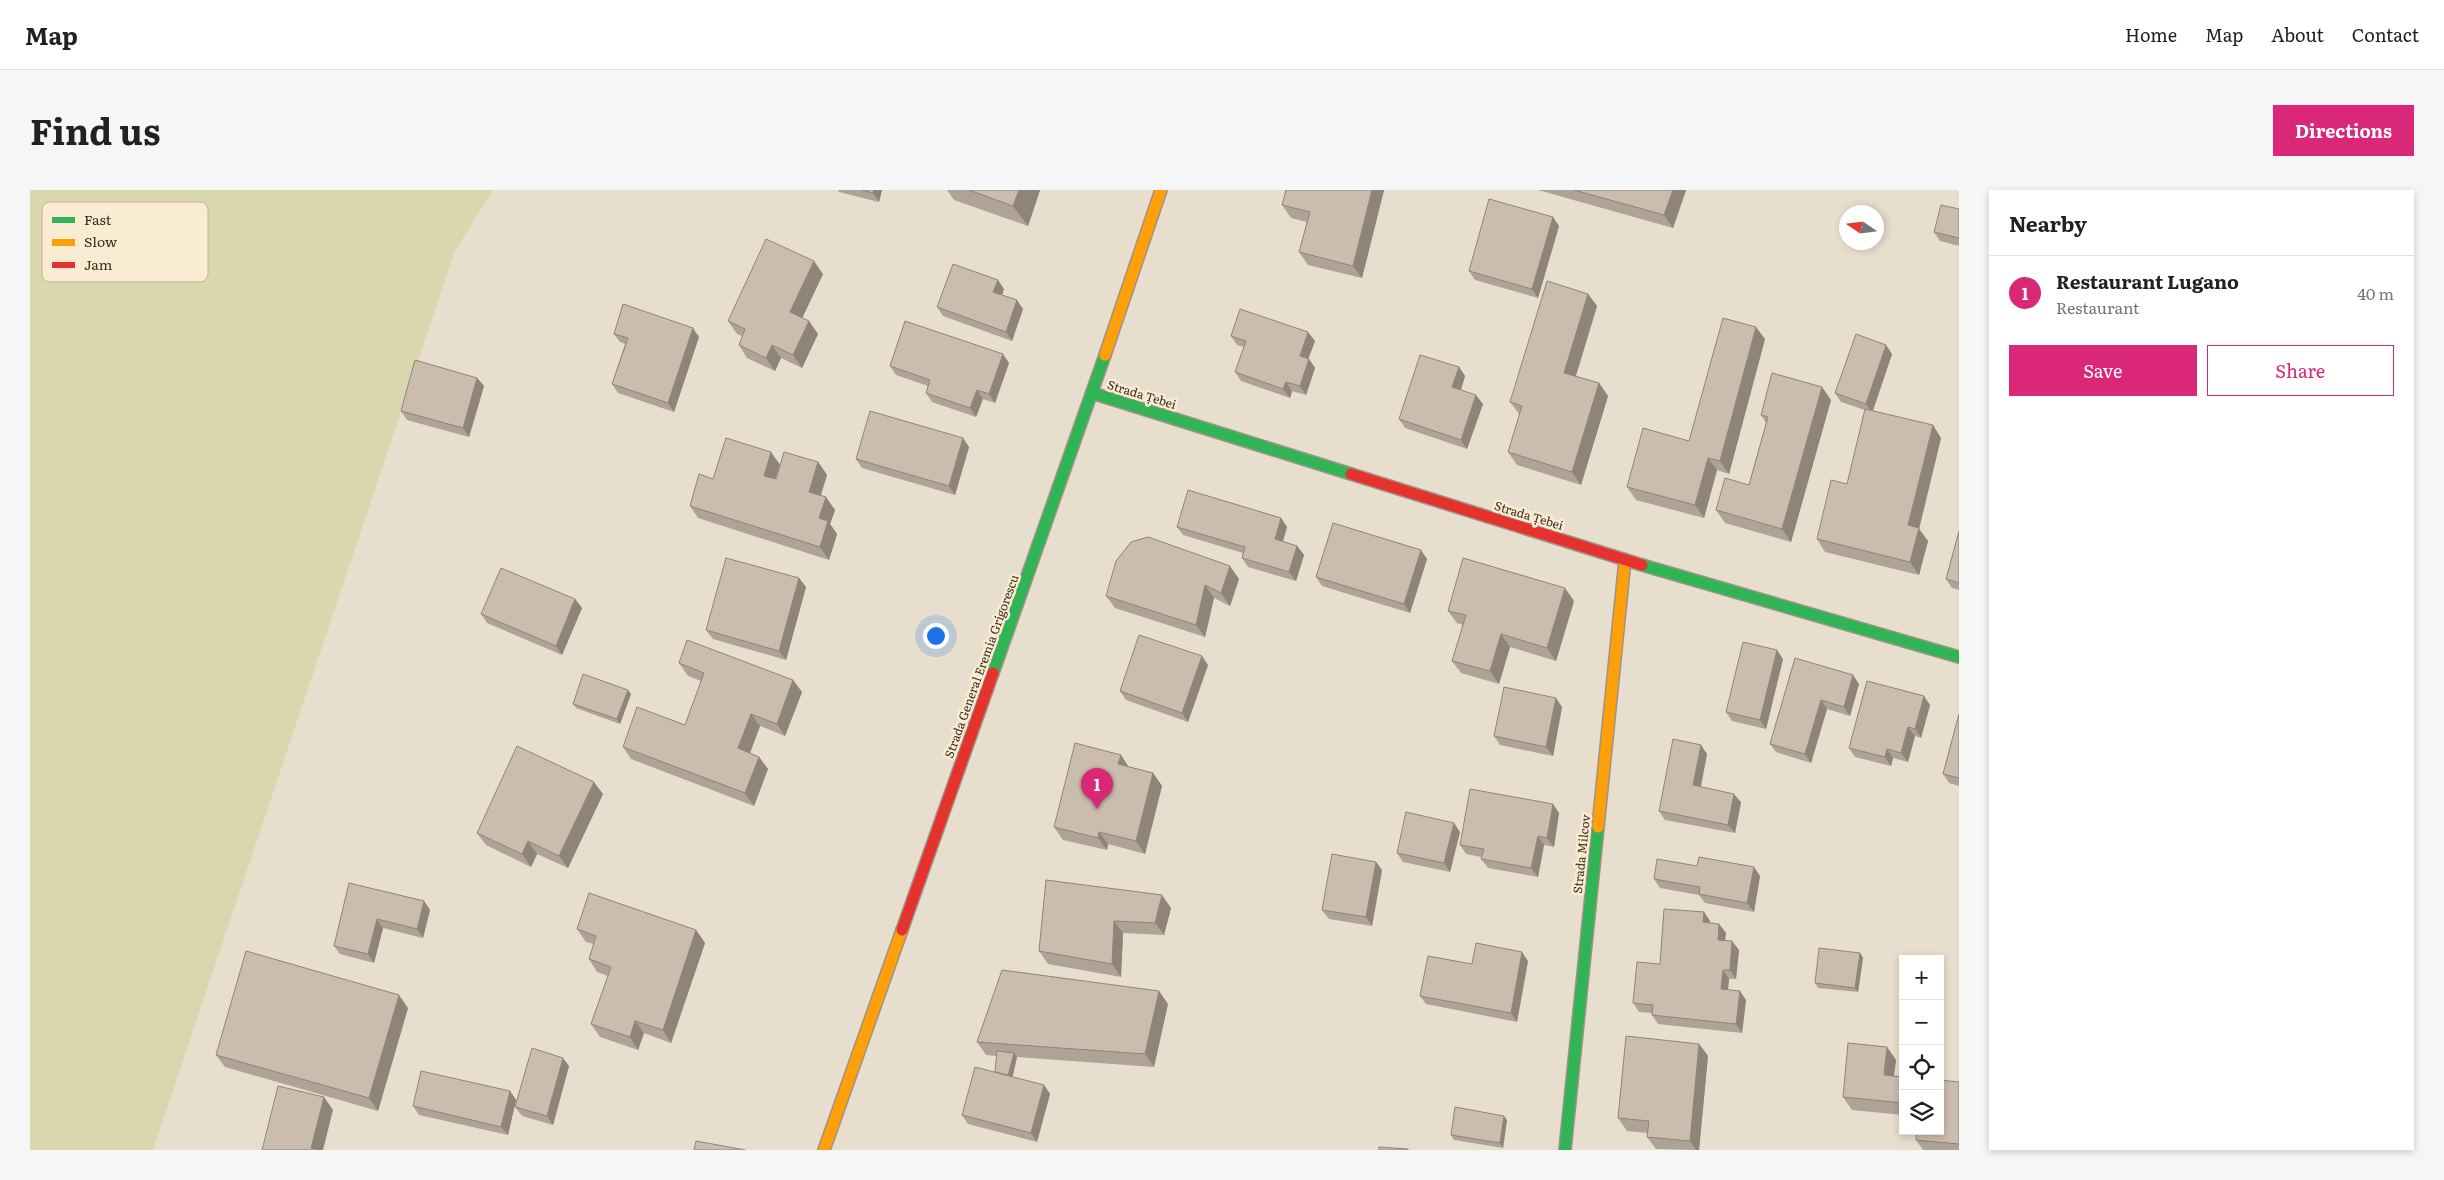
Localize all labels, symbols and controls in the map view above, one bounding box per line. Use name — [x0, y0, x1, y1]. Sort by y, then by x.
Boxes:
text: Map — [25, 17, 78, 52]
text: Home — [2125, 21, 2177, 48]
text: Map — [2205, 21, 2243, 48]
text: About — [2271, 21, 2324, 48]
text: Contact — [2352, 21, 2419, 48]
text: Find us — [30, 104, 160, 156]
button: Directions — [2273, 105, 2414, 156]
legend — [42, 202, 208, 282]
north arrow — [1839, 205, 1884, 250]
text: Nearby — [2009, 207, 2087, 238]
text: Fast — [84, 209, 112, 229]
text: Slow — [84, 231, 117, 251]
text: Jam — [84, 254, 113, 274]
text: Restaurant Lugano — [2056, 267, 2239, 295]
text: 1 — [2022, 281, 2028, 305]
text: 40 m — [2357, 281, 2394, 305]
text: Restaurant — [2056, 295, 2140, 319]
button: Save — [2009, 345, 2197, 396]
button: Share — [2207, 345, 2394, 396]
street label: Strada Țebei — [1105, 375, 1179, 413]
street label: Strada Țebei — [1492, 496, 1566, 534]
street label: Strada General Eremia Grigorescu — [939, 571, 1023, 760]
your location — [923, 623, 949, 649]
pin: 1 — [1081, 768, 1113, 809]
street label: Strada Milcov — [1568, 813, 1594, 895]
map controls — [1899, 955, 1944, 1135]
button: + — [1899, 955, 1944, 1000]
button: − — [1899, 1000, 1944, 1045]
button: locate — [1899, 1045, 1944, 1090]
button: layers — [1899, 1090, 1944, 1135]

